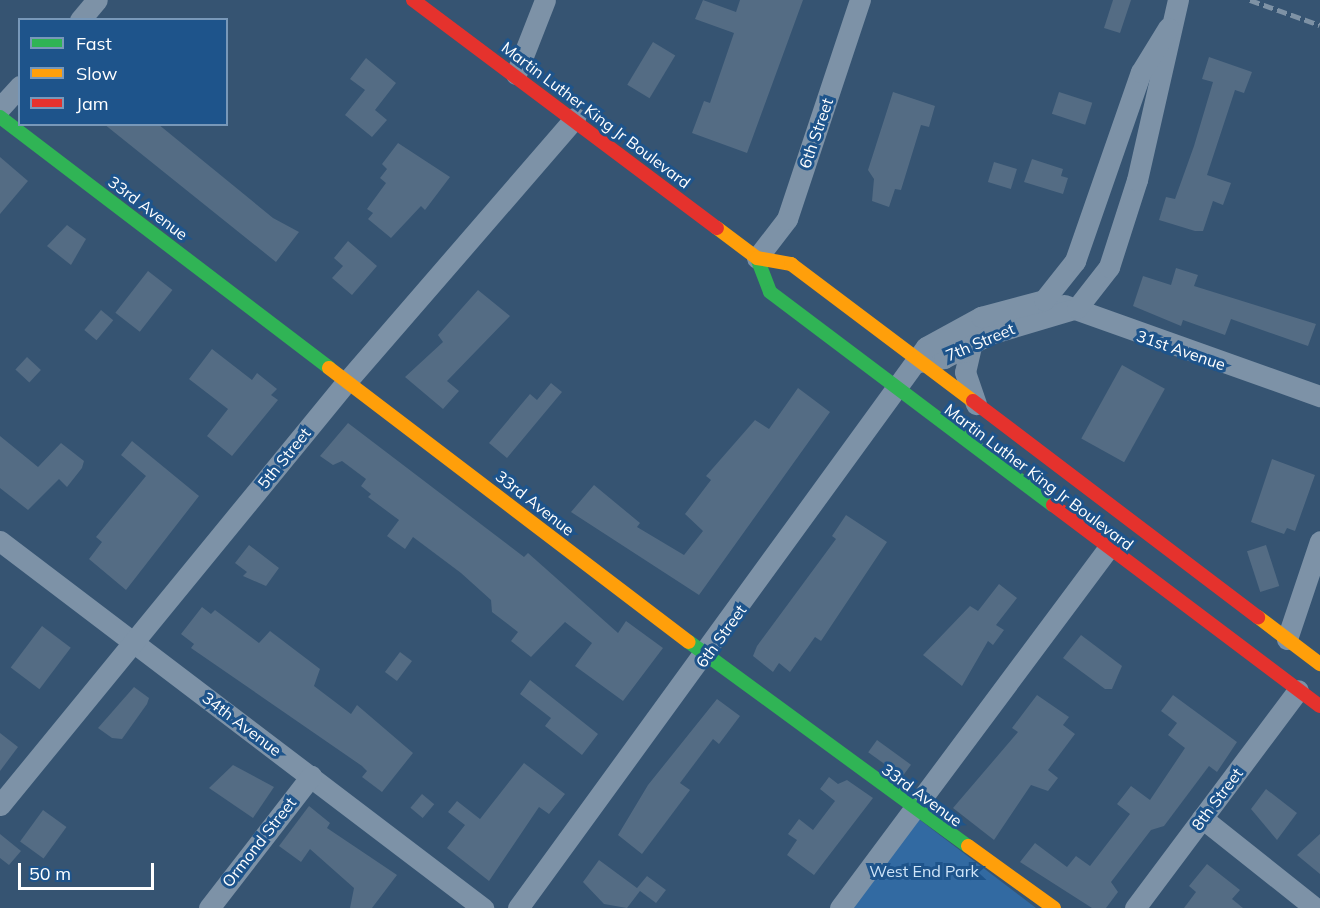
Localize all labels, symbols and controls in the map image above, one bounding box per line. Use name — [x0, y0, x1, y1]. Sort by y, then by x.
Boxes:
legend — [18, 18, 228, 126]
text: Fast — [76, 32, 112, 55]
street label: Martin Luther King Jr Boulevard — [498, 38, 694, 192]
text: Slow — [76, 62, 117, 85]
text: Jam — [76, 92, 109, 115]
street label: 6th Street — [795, 95, 837, 171]
street label: 33rd Avenue — [105, 172, 191, 244]
street label: 7th Street — [943, 319, 1017, 365]
street label: 31st Avenue — [1134, 326, 1228, 374]
street label: Martin Luther King Jr Boulevard — [941, 400, 1137, 554]
street label: 5th Street — [254, 424, 314, 492]
street label: 33rd Avenue — [492, 466, 578, 540]
street label: 6th Street — [692, 601, 750, 671]
street label: 34th Avenue — [199, 688, 285, 760]
street label: 33rd Avenue — [878, 759, 966, 831]
street label: 8th Street — [1187, 764, 1247, 834]
street label: Ormond Street — [218, 793, 300, 891]
scale bar — [21, 851, 158, 889]
park label: West End Park — [869, 861, 979, 881]
text: 50 m — [29, 862, 71, 885]

